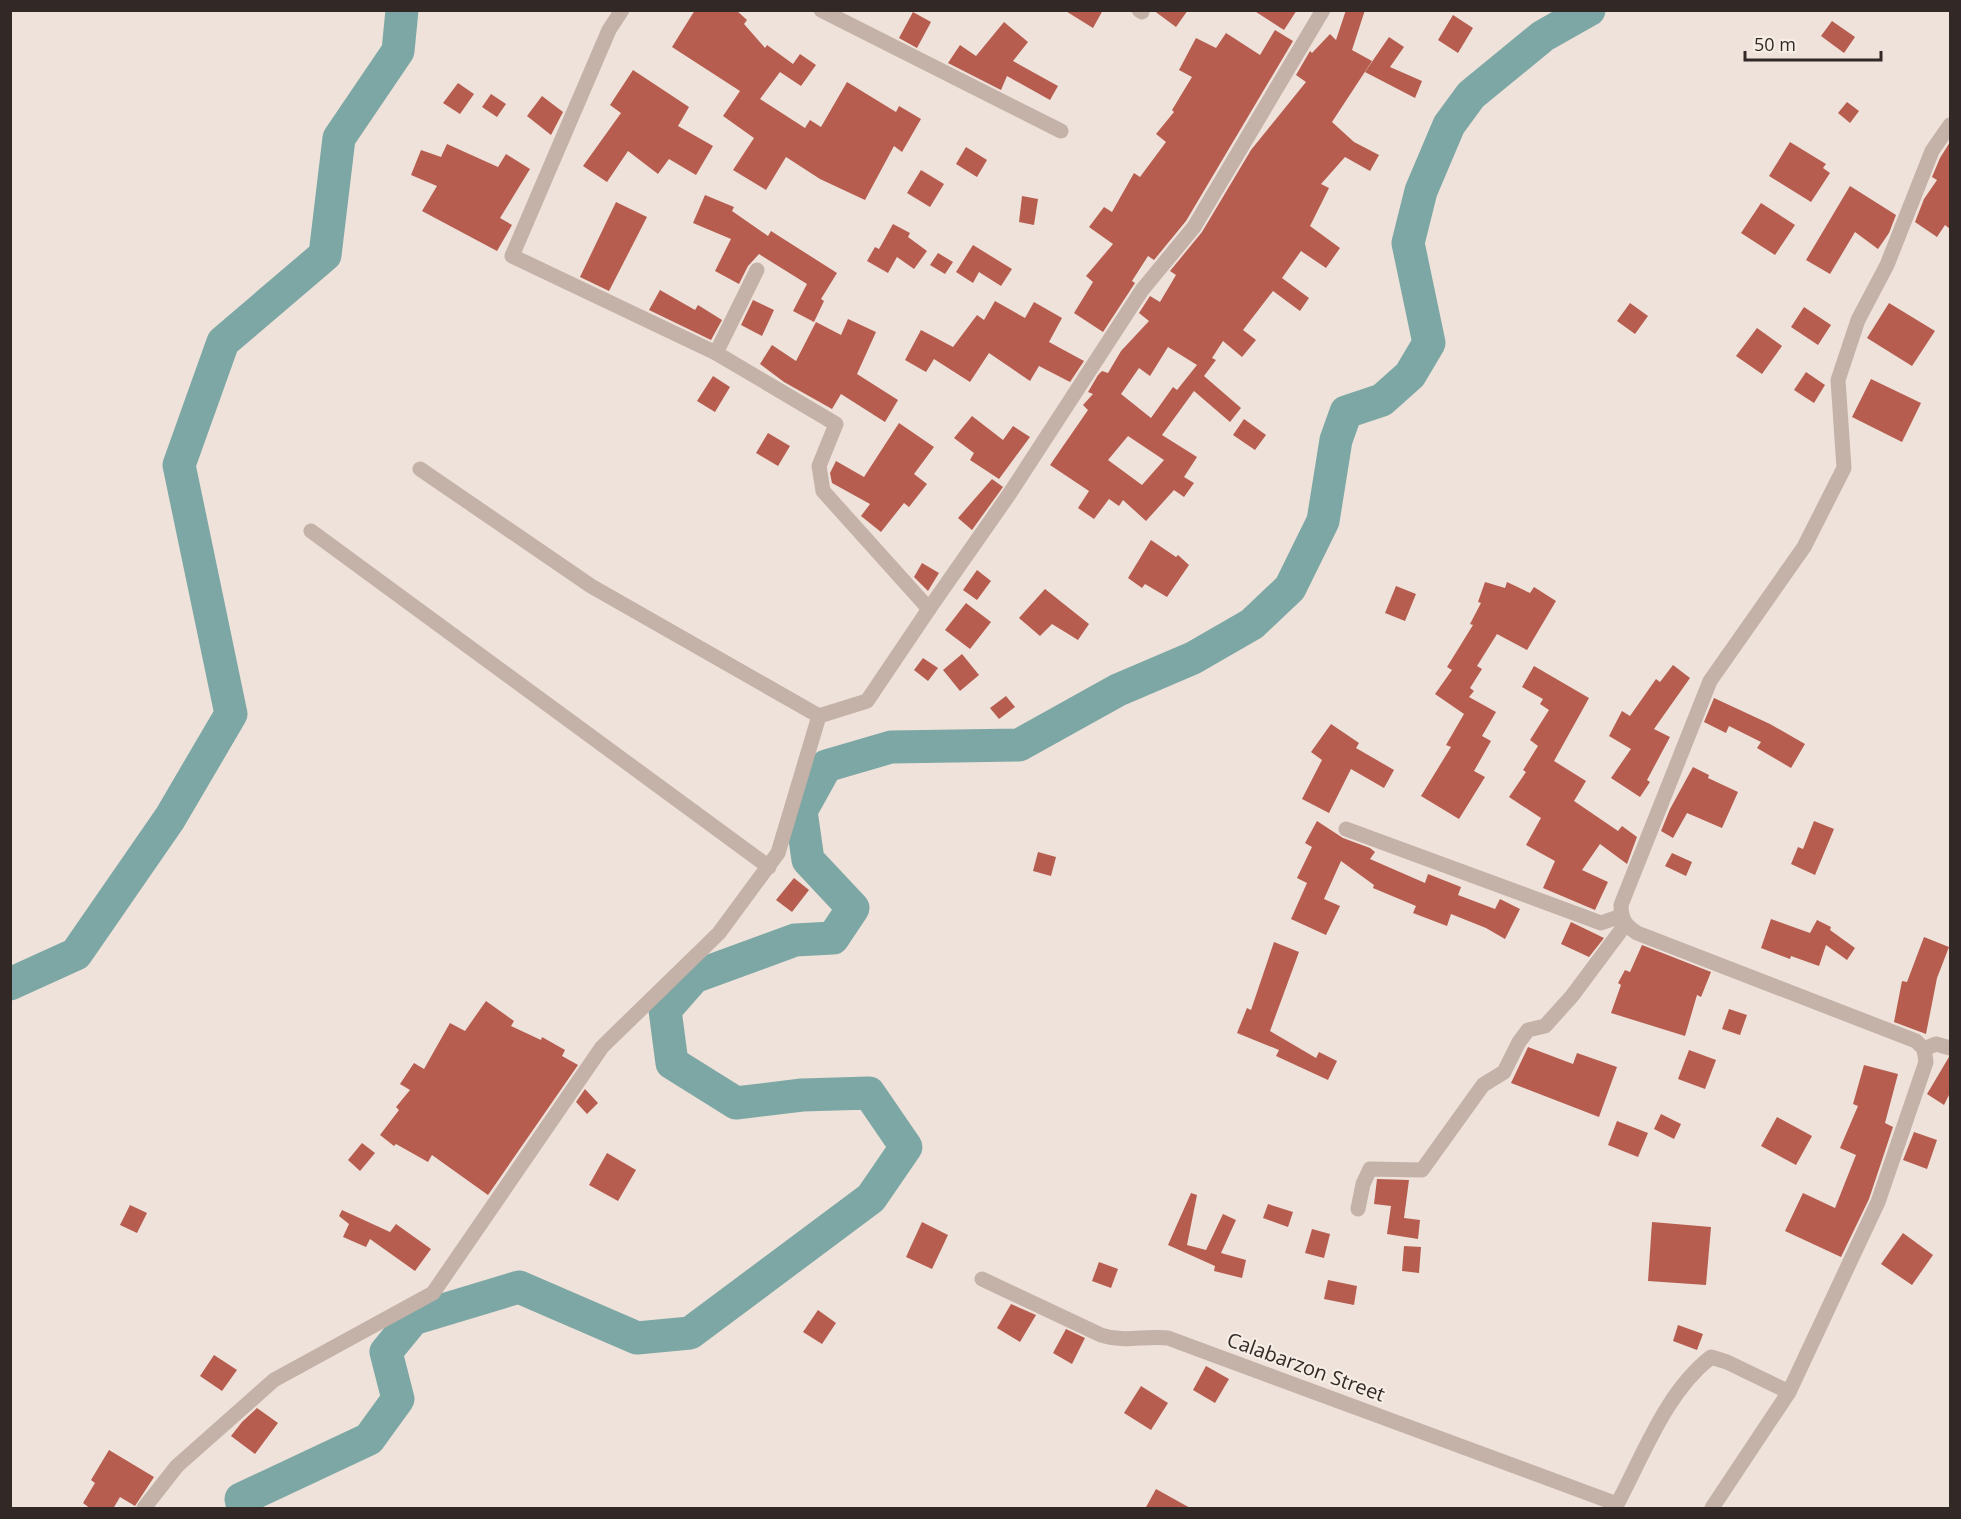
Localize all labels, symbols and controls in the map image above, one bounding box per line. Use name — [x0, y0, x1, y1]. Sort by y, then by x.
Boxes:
scale bar — [1745, 24, 1882, 62]
text: 50 m — [1754, 32, 1796, 56]
street label: Calabarzon Street — [1224, 1325, 1389, 1408]

